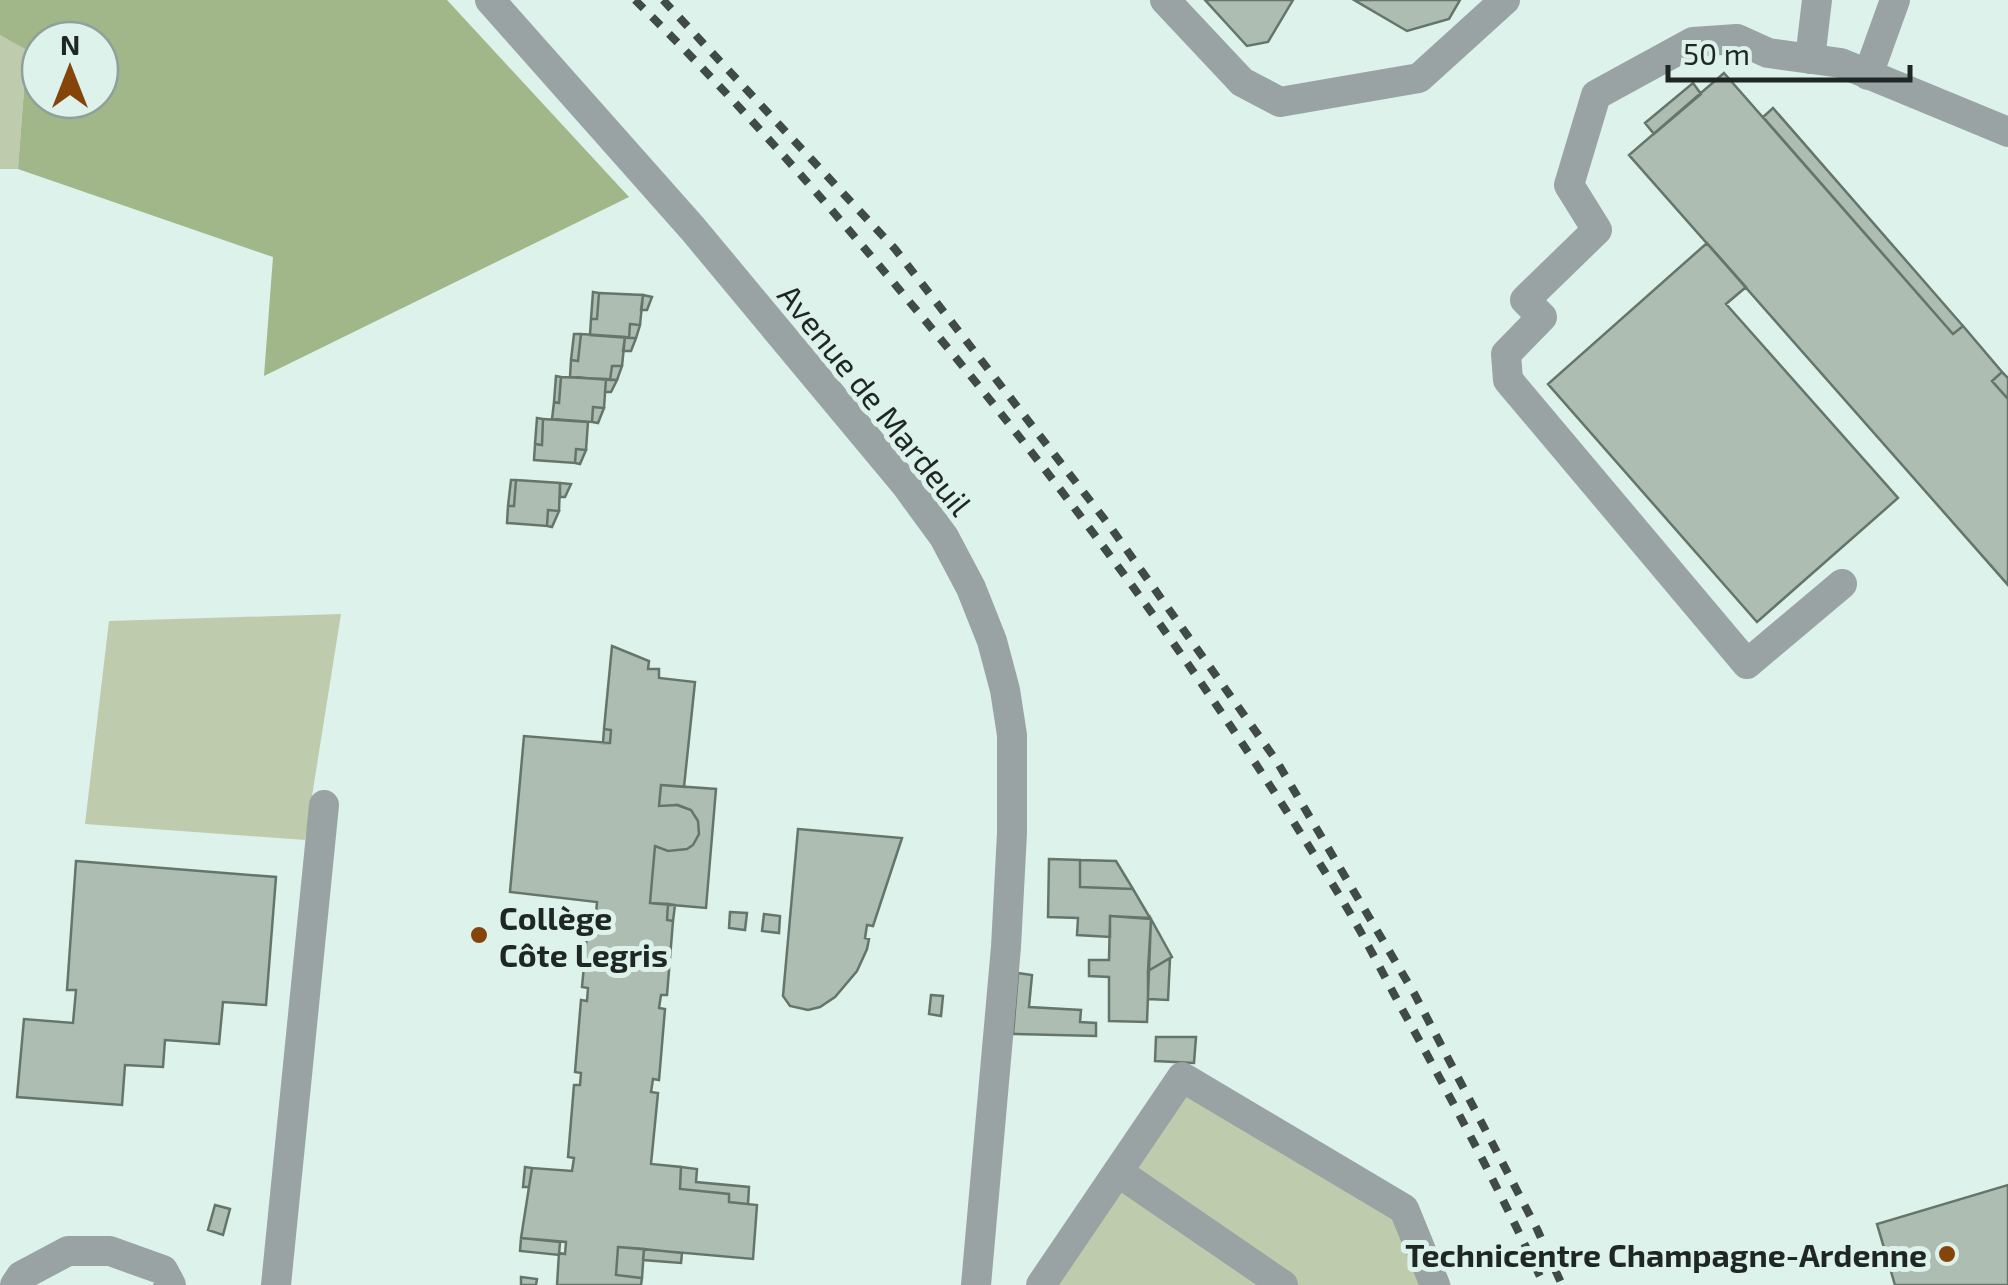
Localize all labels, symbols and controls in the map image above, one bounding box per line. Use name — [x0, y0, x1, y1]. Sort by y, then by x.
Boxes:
north arrow — [20, 20, 120, 120]
scale bar — [1668, 20, 1910, 82]
text: N — [60, 27, 80, 61]
text: 50 m — [1683, 35, 1750, 71]
street label: Avenue de Mardeuil — [771, 276, 981, 523]
place label: Collège Côte Legris — [499, 898, 668, 973]
marker: Collège Côte Legris — [468, 924, 490, 946]
place label: Technicentre Champagne-Ardenne — [1405, 1235, 1927, 1273]
marker: Technicentre Champagne-Ardenne — [1936, 1243, 1958, 1265]

